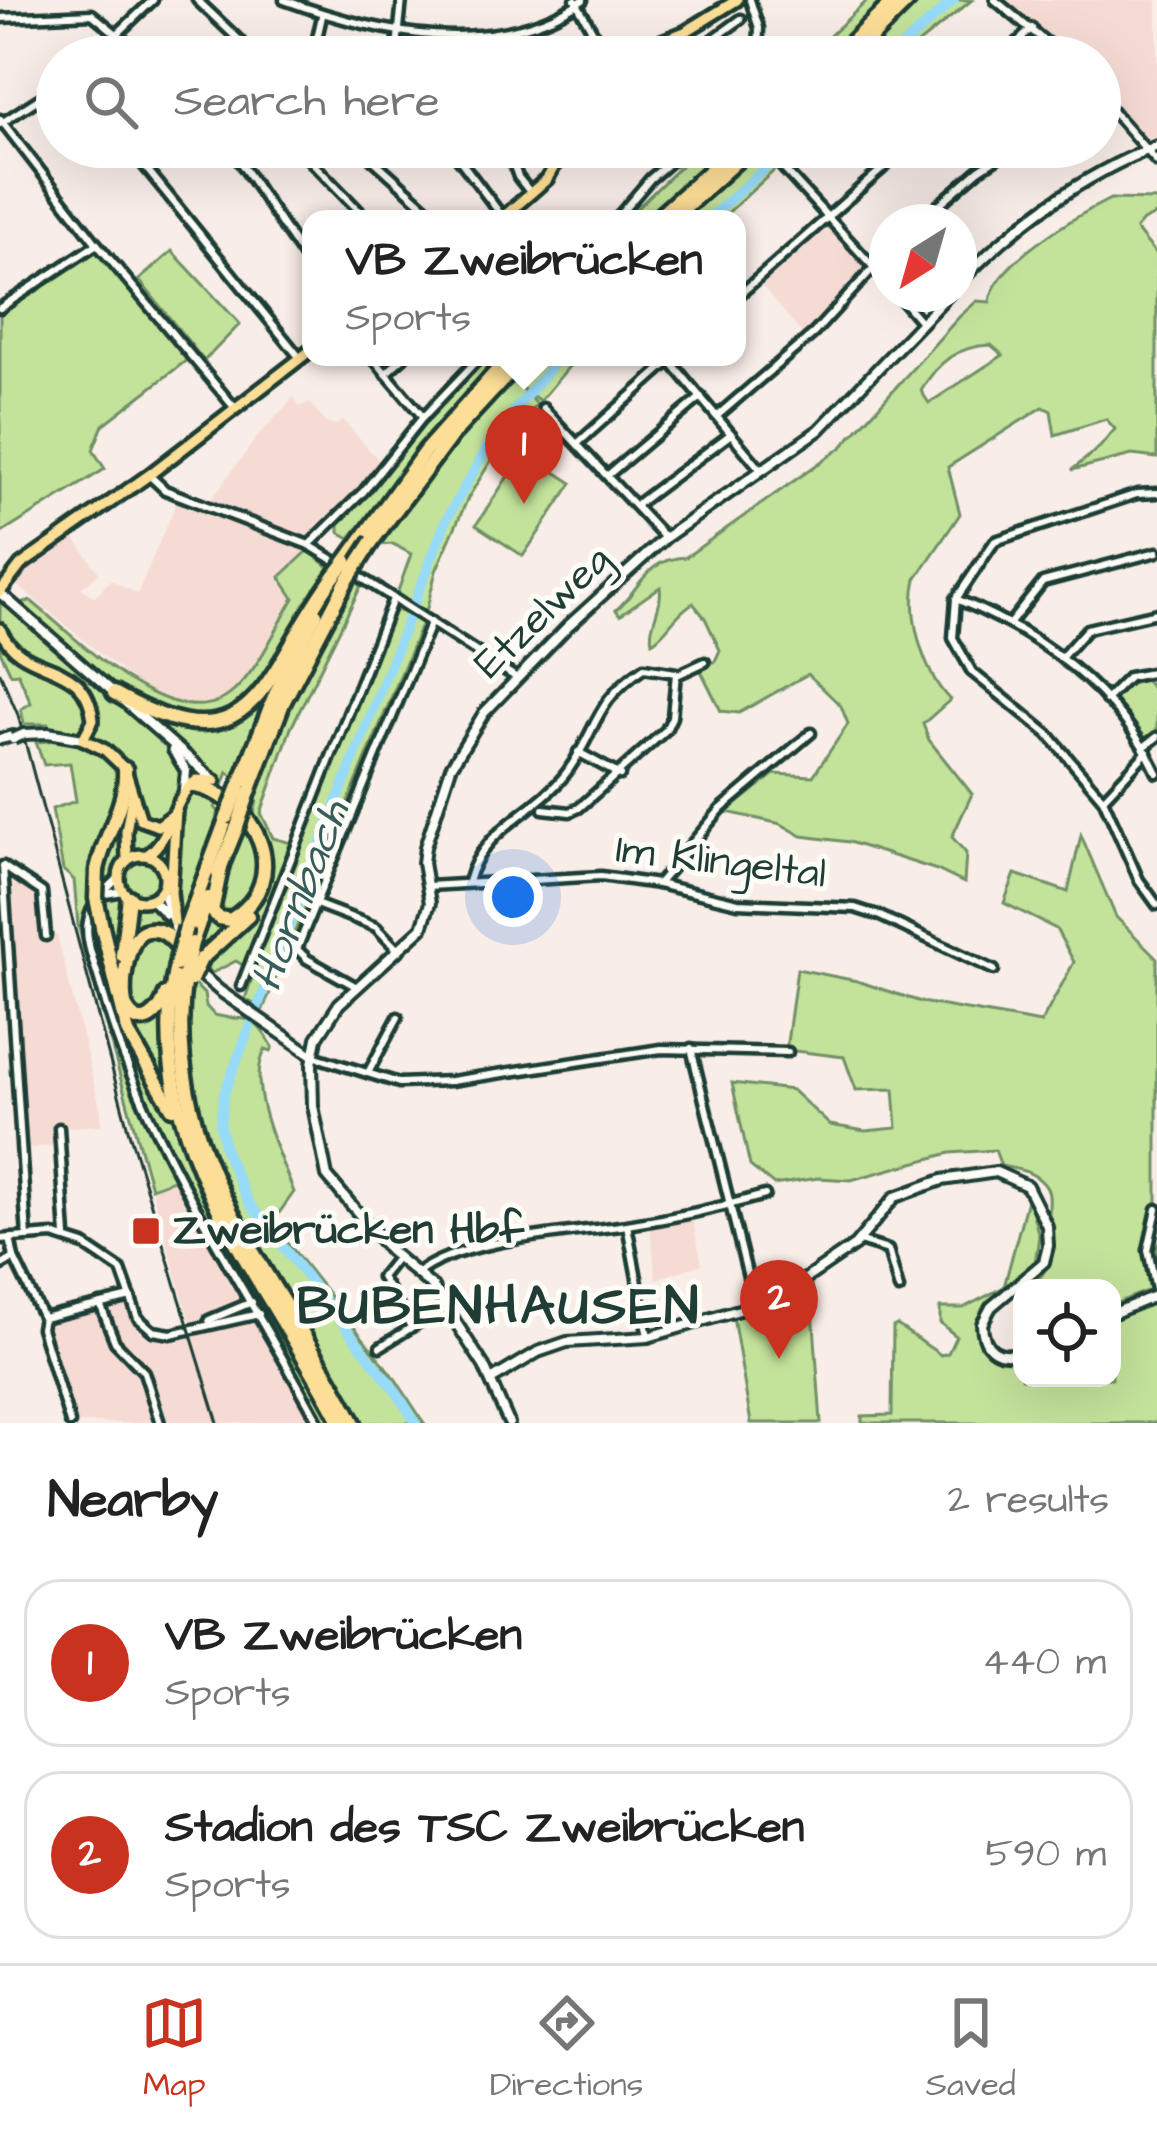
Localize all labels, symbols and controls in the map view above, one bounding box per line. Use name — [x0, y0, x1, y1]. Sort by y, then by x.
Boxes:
search box — [36, 36, 1121, 168]
icon: search — [78, 69, 144, 135]
text: Search here — [174, 71, 440, 133]
north arrow — [869, 204, 977, 312]
popup — [302, 210, 746, 366]
text: VB Zweibrücken — [346, 230, 702, 292]
text: Sports — [346, 292, 471, 346]
pin: 1 — [485, 405, 563, 504]
street label: Etzelweg — [462, 532, 624, 692]
water label: Hornbach — [236, 790, 366, 1000]
street label: Im Klingeltal — [613, 820, 829, 904]
your location — [483, 867, 543, 927]
place label: Zweibrücken Hbf — [173, 1202, 525, 1260]
marker: Zweibrücken Hbf — [130, 1215, 162, 1247]
pin: 2 — [740, 1260, 818, 1359]
district label: BUBENHAUSEN — [297, 1270, 701, 1345]
map controls — [1013, 1279, 1121, 1387]
button: locate — [1013, 1279, 1121, 1387]
text: Nearby — [48, 1466, 218, 1537]
text: 2 results — [948, 1474, 1109, 1528]
text: VB Zweibrücken — [165, 1605, 522, 1667]
text: 1 — [88, 1636, 93, 1690]
text: 440 m — [982, 1636, 1106, 1690]
text: Sports — [165, 1667, 291, 1721]
text: Stadion des TSC Zweibrücken — [165, 1797, 804, 1859]
text: 2 — [79, 1828, 101, 1882]
text: 590 m — [986, 1828, 1106, 1882]
text: Sports — [165, 1859, 291, 1913]
tab: Map — [141, 1990, 207, 2108]
tab: Directions — [490, 1990, 643, 2108]
tab: Saved — [926, 1990, 1016, 2108]

